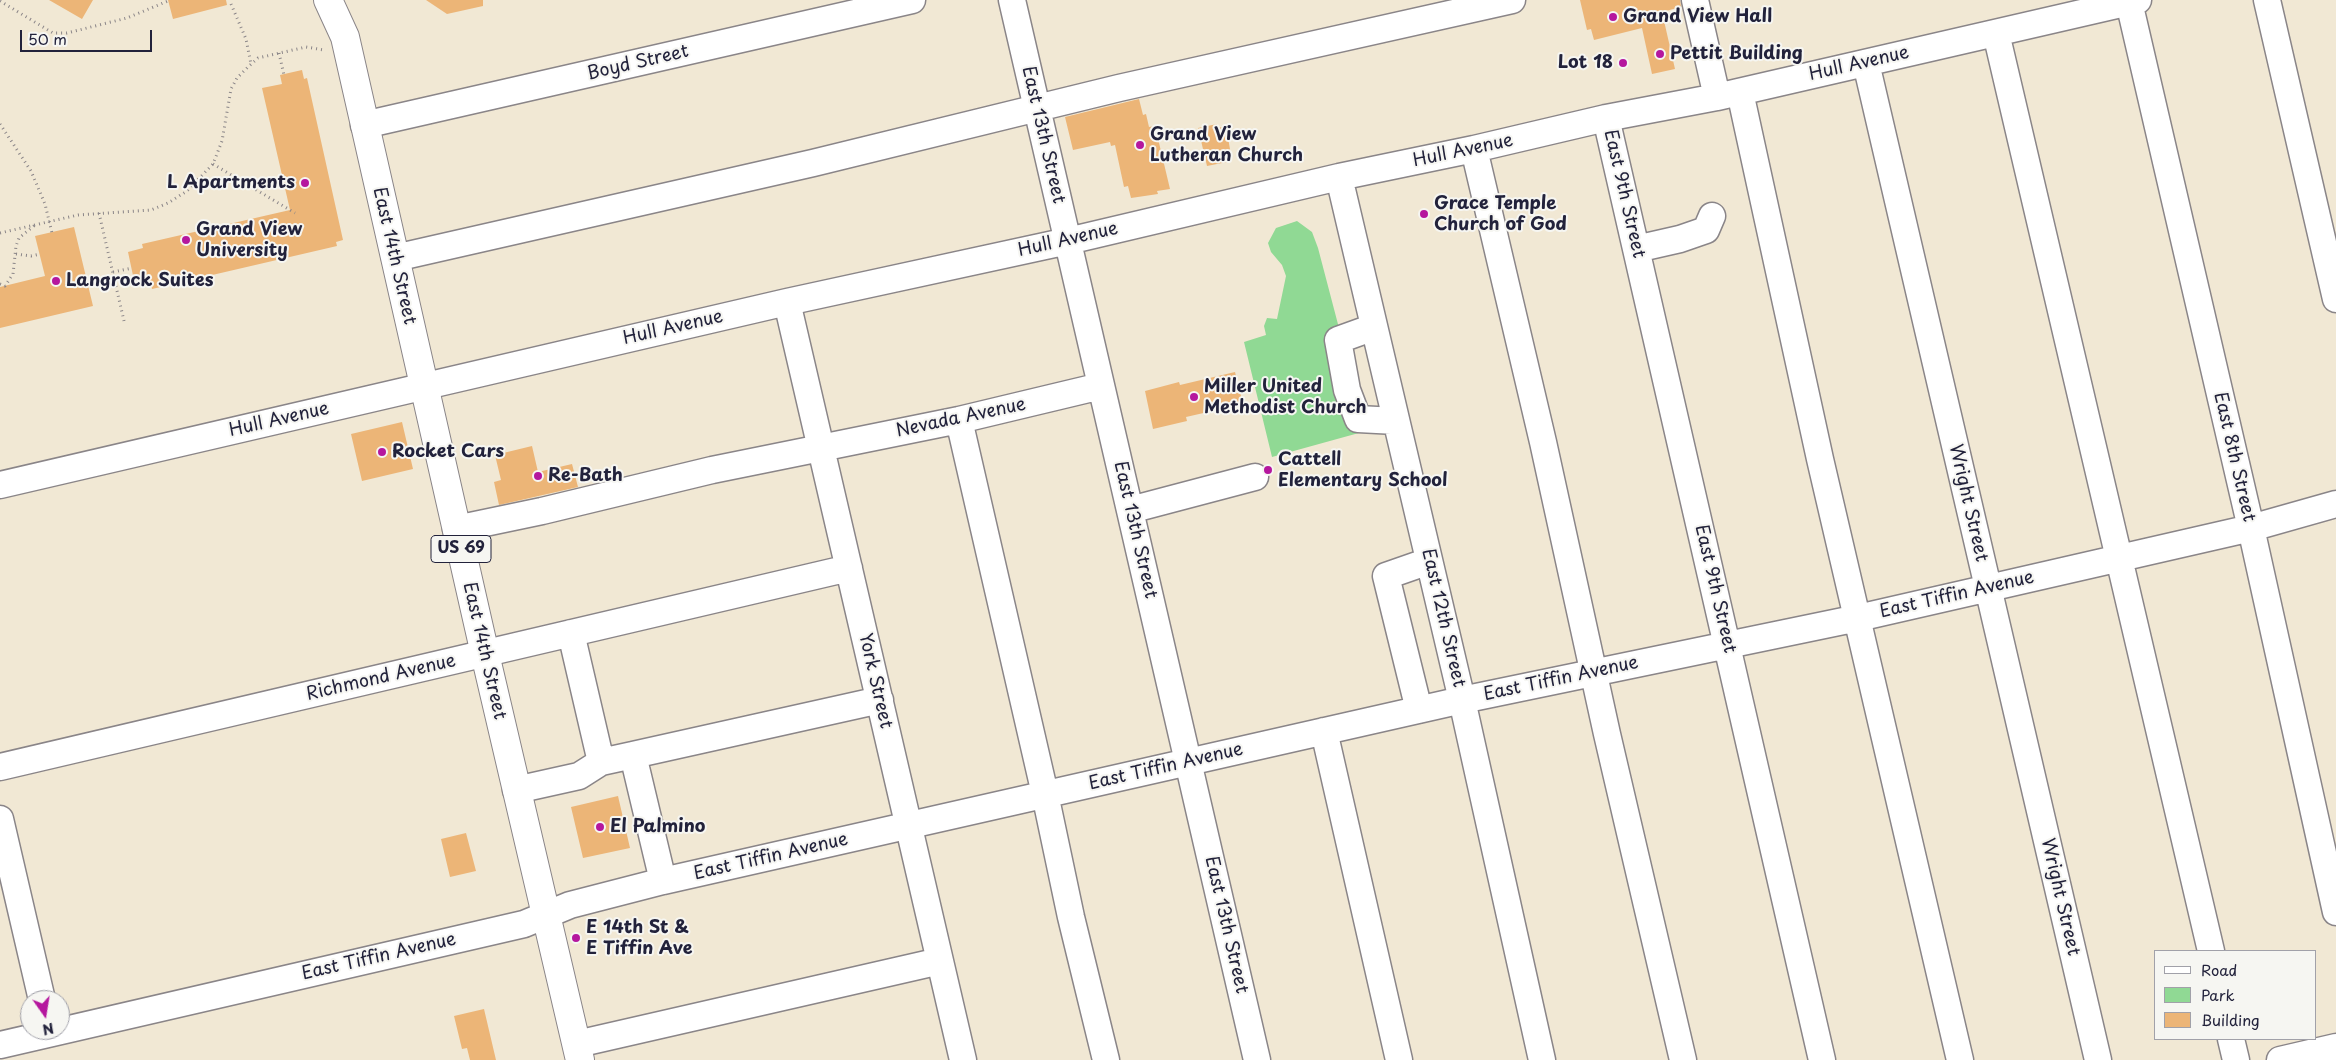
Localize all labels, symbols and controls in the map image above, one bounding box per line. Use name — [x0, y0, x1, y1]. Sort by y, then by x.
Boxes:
place label: Grand View Hall — [1623, 6, 1772, 28]
marker: Grand View Hall — [1607, 11, 1619, 23]
scale bar — [22, 20, 155, 52]
text: 50 m — [28, 27, 67, 50]
street label: Boyd Street — [585, 41, 691, 85]
street label: Hull Avenue — [1807, 42, 1911, 86]
place label: Pettit Building — [1670, 43, 1803, 65]
marker: Pettit Building — [1654, 48, 1666, 60]
place label: Lot 18 — [1558, 52, 1613, 74]
marker: Lot 18 — [1617, 57, 1629, 69]
street label: East 13th Street — [1017, 64, 1069, 206]
place label: Grand View Lutheran Church — [1150, 124, 1303, 166]
street label: East 9th Street — [1599, 128, 1649, 260]
street label: Hull Avenue — [1411, 130, 1515, 172]
marker: Grand View Lutheran Church — [1134, 139, 1146, 151]
place label: L Apartments — [167, 172, 295, 194]
marker: L Apartments — [299, 177, 311, 189]
street label: East 14th Street — [368, 185, 420, 327]
place label: Grace Temple Church of God — [1434, 193, 1567, 235]
marker: Grace Temple Church of God — [1418, 208, 1430, 220]
street label: Hull Avenue — [1016, 218, 1120, 262]
place label: Grand View University — [196, 219, 302, 262]
marker: Grand View University — [180, 234, 192, 246]
place label: Langrock Suites — [66, 270, 213, 292]
marker: Langrock Suites — [50, 275, 62, 287]
street label: Hull Avenue — [621, 306, 725, 350]
place label: Miller United Methodist Church — [1204, 376, 1367, 418]
street label: East 8th Street — [2209, 390, 2259, 524]
marker: Miller United Methodist Church — [1188, 391, 1200, 403]
street label: Nevada Avenue — [894, 394, 1028, 442]
street label: Hull Avenue — [227, 398, 331, 442]
place label: Rocket Cars — [392, 441, 504, 463]
street label: Wright Street — [1944, 442, 1992, 564]
marker: Rocket Cars — [376, 446, 388, 458]
place label: Cattell Elementary School — [1278, 449, 1448, 492]
street label: East 13th Street — [1109, 459, 1161, 601]
marker: Cattell Elementary School — [1262, 464, 1274, 476]
place label: Re-Bath — [548, 465, 623, 487]
marker: Re-Bath — [532, 470, 544, 482]
street label: East 9th Street — [1690, 523, 1740, 655]
road number: US 69 — [431, 536, 491, 562]
street label: East 12th Street — [1417, 547, 1469, 689]
street label: East Tiffin Avenue — [1878, 567, 2036, 623]
street label: East 14th Street — [458, 580, 510, 722]
street label: York Street — [854, 631, 896, 731]
street label: Richmond Avenue — [304, 650, 458, 706]
street label: East Tiffin Avenue — [1482, 652, 1640, 706]
street label: East Tiffin Avenue — [1087, 739, 1245, 795]
place label: El Palmino — [610, 816, 705, 838]
marker: El Palmino — [594, 821, 606, 833]
street label: East Tiffin Avenue — [692, 829, 850, 885]
street label: Wright Street — [2036, 836, 2084, 958]
street label: East 13th Street — [1200, 854, 1252, 996]
place label: E 14th St & E Tiffin Ave — [586, 917, 693, 960]
street label: East Tiffin Avenue — [300, 929, 458, 985]
marker: E 14th St & E Tiffin Ave — [570, 932, 582, 944]
legend — [2154, 950, 2316, 1040]
text: Road — [2201, 958, 2237, 981]
text: Park — [2201, 983, 2235, 1006]
north arrow — [20, 990, 70, 1040]
text: Building — [2201, 1008, 2260, 1031]
text: N — [40, 1018, 56, 1041]

